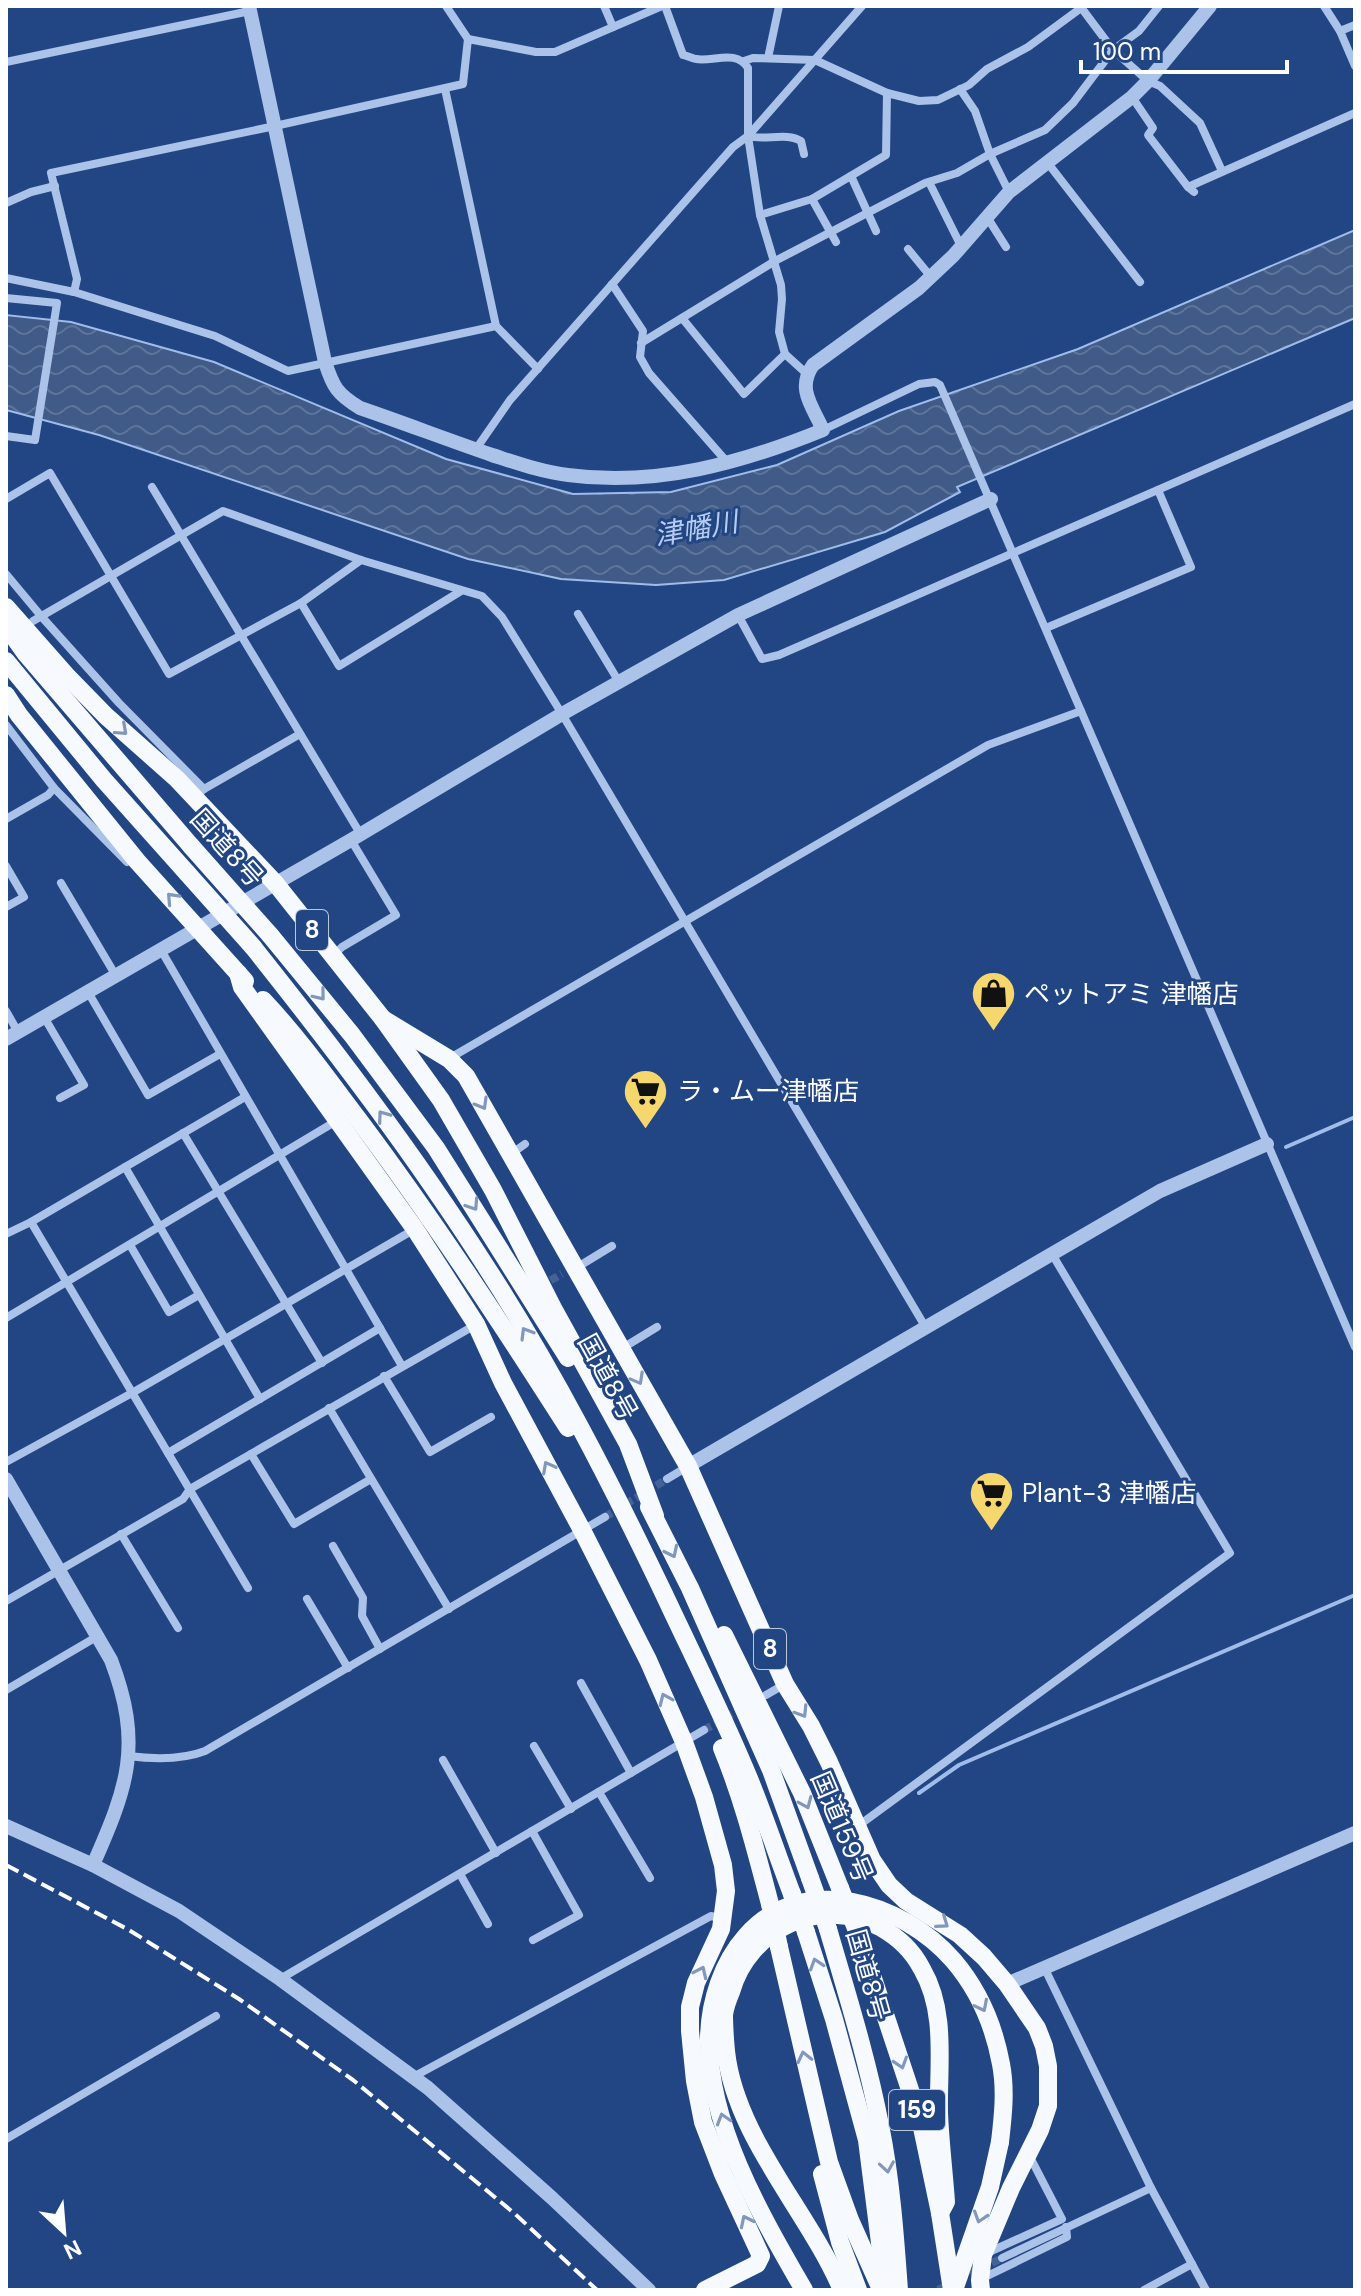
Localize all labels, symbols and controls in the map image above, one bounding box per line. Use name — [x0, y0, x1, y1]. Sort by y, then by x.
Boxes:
scale bar — [1081, 24, 1287, 74]
text: 100 m — [1093, 36, 1161, 67]
water label: 津幡川 — [652, 502, 744, 554]
one-way arrow — [112, 720, 127, 735]
street label: 国道8号 — [183, 802, 271, 894]
one-way arrow — [167, 893, 181, 908]
road number: 8 — [296, 910, 328, 950]
shop icon: ペットアミ 津幡店 — [969, 970, 1017, 1033]
place label: ペットアミ 津幡店 — [1024, 977, 1238, 1011]
one-way arrow — [310, 986, 325, 1000]
supermarket icon: ラ・ムー津幡店 — [622, 1067, 670, 1130]
place label: ラ・ムー津幡店 — [677, 1074, 859, 1108]
one-way arrow — [472, 1095, 488, 1110]
one-way arrow — [378, 1110, 393, 1124]
one-way arrow — [463, 1196, 478, 1211]
one-way arrow — [520, 1327, 536, 1342]
street label: 国道8号 — [570, 1328, 646, 1426]
one-way arrow — [628, 1371, 643, 1385]
one-way arrow — [543, 1461, 558, 1476]
supermarket icon: Plant-3 津幡店 — [967, 1469, 1015, 1532]
place label: Plant-3 津幡店 — [1022, 1476, 1197, 1510]
one-way arrow — [662, 1543, 678, 1558]
road number: 8 — [754, 1629, 786, 1669]
one-way arrow — [659, 1693, 675, 1708]
one-way arrow — [793, 1703, 808, 1718]
street label: 国道159号 — [803, 1766, 881, 1888]
one-way arrow — [796, 1795, 812, 1809]
one-way arrow — [934, 1913, 948, 1928]
street label: 国道8号 — [839, 1925, 897, 2025]
one-way arrow — [810, 1958, 826, 1972]
one-way arrow — [691, 1966, 707, 1981]
one-way arrow — [972, 1997, 988, 2012]
one-way arrow — [797, 2051, 814, 2065]
one-way arrow — [892, 2055, 908, 2069]
road number: 159 — [889, 2090, 945, 2130]
one-way arrow — [716, 2112, 732, 2126]
one-way arrow — [878, 2160, 895, 2174]
north arrow — [24, 2192, 104, 2272]
one-way arrow — [973, 2210, 989, 2223]
one-way arrow — [740, 2214, 756, 2229]
text: N — [59, 2233, 86, 2266]

